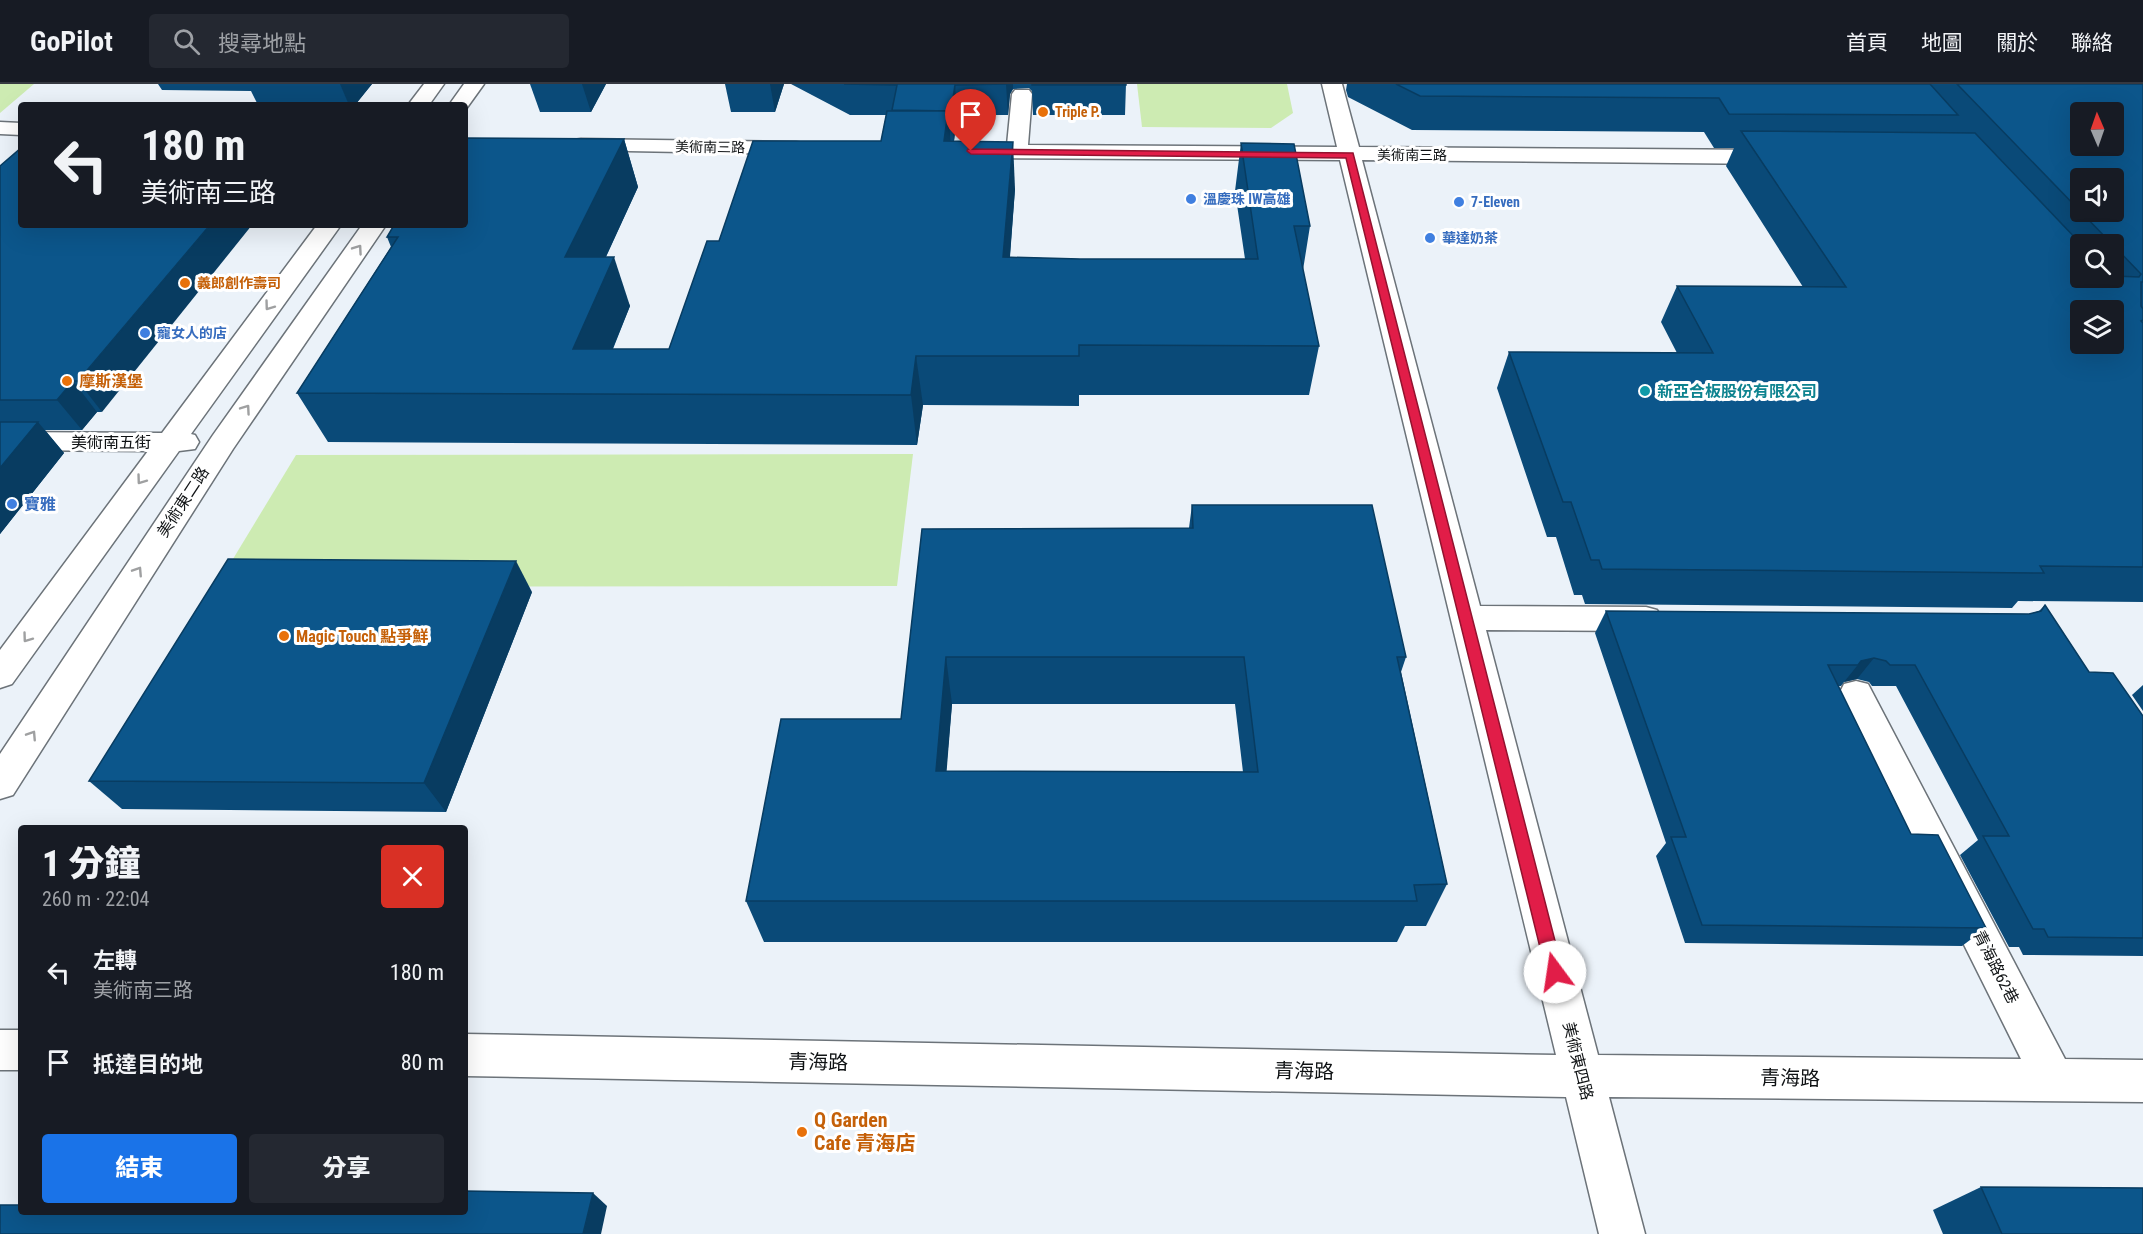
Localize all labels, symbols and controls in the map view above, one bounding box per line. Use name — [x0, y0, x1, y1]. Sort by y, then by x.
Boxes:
search box — [149, 14, 569, 68]
text: GoPilot — [30, 25, 113, 58]
icon: search — [170, 25, 203, 58]
text: 搜尋地點 — [218, 31, 306, 56]
text: 首頁 — [1846, 31, 1888, 55]
text: 地圖 — [1921, 31, 1963, 55]
text: 關於 — [1996, 31, 2038, 55]
text: 聯絡 — [2071, 31, 2113, 55]
pin — [945, 89, 996, 151]
icon: arrive — [954, 98, 987, 131]
north arrow — [2070, 102, 2124, 156]
map controls — [2070, 102, 2124, 354]
place label: Triple P. — [1055, 104, 1100, 120]
marker: Triple P. — [1036, 105, 1050, 119]
text: 180 m — [141, 121, 246, 170]
icon: left — [42, 126, 120, 204]
street label: 美術南三路 — [675, 138, 745, 156]
street label: 美術南三路 — [1377, 147, 1447, 163]
button: sound — [2070, 168, 2124, 222]
text: 美術南三路 — [141, 177, 276, 209]
place label: 溫慶珠 IW高雄 — [1203, 191, 1291, 207]
marker: 溫慶珠 IW高雄 — [1184, 192, 1198, 206]
place label: 7-Eleven — [1471, 194, 1520, 210]
marker: 7-Eleven — [1452, 195, 1466, 209]
place label: 華達奶茶 — [1442, 230, 1498, 246]
marker: 華達奶茶 — [1423, 231, 1437, 245]
button: search — [2070, 234, 2124, 288]
one-way arrow — [351, 244, 362, 255]
place label: 義郎創作壽司 — [197, 275, 281, 291]
marker: 義郎創作壽司 — [178, 276, 192, 290]
one-way arrow — [265, 299, 276, 310]
button: layers — [2070, 300, 2124, 354]
place label: 寵女人的店 — [157, 325, 227, 341]
marker: 寵女人的店 — [138, 326, 152, 340]
place label: 摩斯漢堡 — [79, 372, 143, 391]
marker: 摩斯漢堡 — [60, 374, 74, 388]
place label: 新亞合板股份有限公司 — [1657, 382, 1817, 401]
marker: 新亞合板股份有限公司 — [1638, 384, 1652, 398]
one-way arrow — [239, 404, 250, 415]
street label: 美術南五街 — [71, 433, 151, 452]
street label: 美術東二路 — [153, 463, 213, 541]
one-way arrow — [137, 473, 148, 484]
place label: 寶雅 — [24, 495, 56, 514]
marker: 寶雅 — [5, 497, 19, 511]
one-way arrow — [131, 567, 143, 577]
place label: Magic Touch 點爭鮮 — [296, 627, 428, 646]
marker: Magic Touch 點爭鮮 — [277, 629, 291, 643]
one-way arrow — [23, 632, 34, 643]
one-way arrow — [25, 730, 36, 741]
text: 1 分鐘 — [42, 843, 141, 885]
button: close — [381, 845, 444, 908]
text: 260 m · 22:04 — [42, 887, 149, 911]
street label: 青海路62巷 — [1969, 927, 2023, 1007]
position arrow — [1523, 940, 1587, 1004]
text: 左轉 — [93, 948, 137, 973]
icon: left — [42, 956, 75, 989]
text: 180 m — [390, 960, 444, 985]
text: 美術南三路 — [93, 978, 193, 1002]
street label: 美術東四路 — [1559, 1020, 1597, 1102]
icon: arrive — [42, 1046, 75, 1079]
street label: 青海路 — [788, 1049, 848, 1075]
text: 80 m — [401, 1050, 444, 1075]
text: 抵達目的地 — [93, 1052, 203, 1077]
street label: 青海路 — [1274, 1058, 1334, 1084]
street label: 青海路 — [1760, 1065, 1820, 1091]
place label: Q Garden Cafe 青海店 — [814, 1108, 915, 1155]
marker: Q Garden Cafe 青海店 — [795, 1125, 809, 1139]
button: 結束 — [42, 1134, 237, 1203]
button: 分享 — [249, 1134, 444, 1203]

